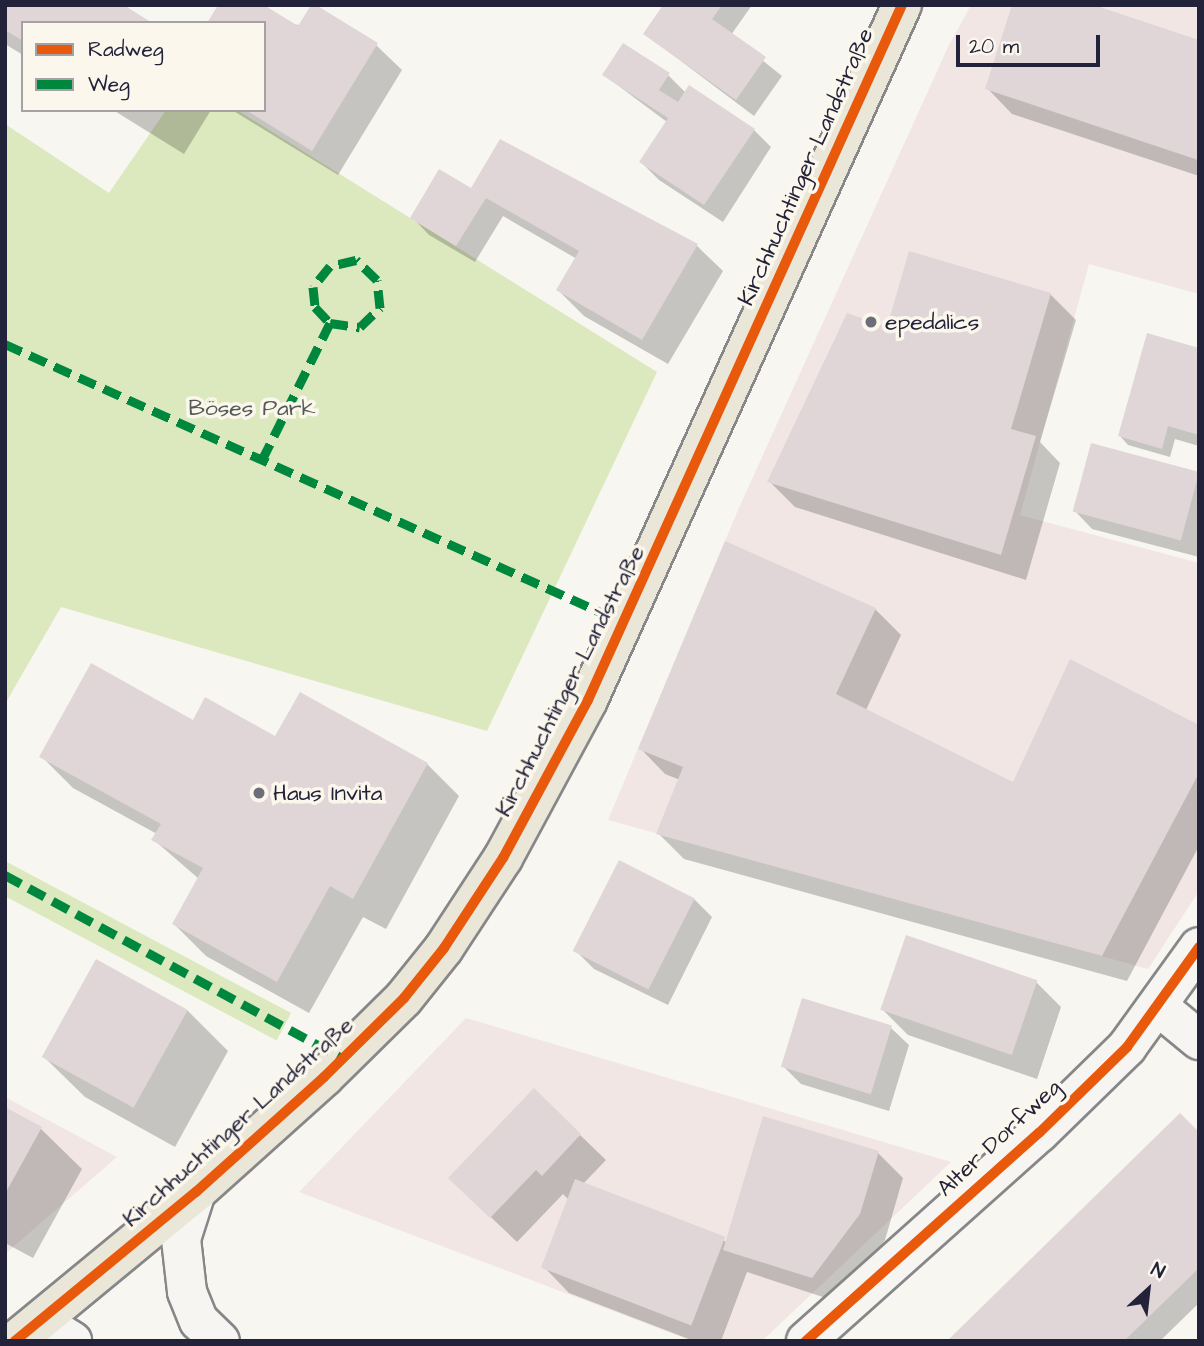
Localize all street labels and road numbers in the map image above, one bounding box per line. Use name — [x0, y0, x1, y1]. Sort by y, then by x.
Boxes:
street label: Kirchhuchtinger Landstraße — [732, 24, 880, 310]
street label: Kirchhuchtinger Landstraße — [489, 541, 651, 821]
street label: Kirchhuchtinger Landstraße — [117, 1011, 359, 1233]
street label: Alter Dorfweg — [931, 1074, 1067, 1202]

